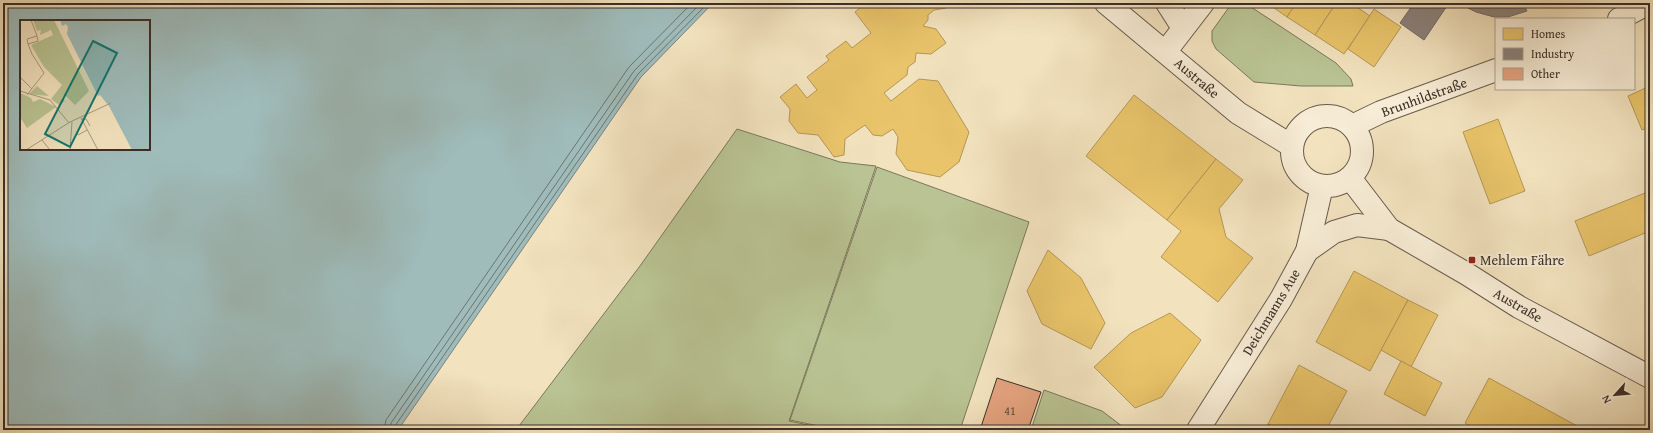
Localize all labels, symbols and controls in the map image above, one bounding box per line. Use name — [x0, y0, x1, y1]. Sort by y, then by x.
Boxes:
legend — [1495, 18, 1635, 90]
inset map — [20, 20, 150, 150]
text: Homes — [1531, 25, 1566, 42]
text: Industry — [1531, 45, 1574, 62]
street label: Austraße — [1170, 53, 1224, 103]
text: Other — [1531, 65, 1560, 82]
street label: Brunhildstraße — [1378, 72, 1470, 122]
place label: Mehlem Fähre — [1480, 250, 1565, 270]
marker: Mehlem Fähre — [1467, 255, 1477, 265]
street label: Deichmanns Aue — [1237, 265, 1305, 359]
street label: Austraße — [1490, 283, 1547, 327]
north arrow — [1595, 375, 1635, 415]
text: N — [1597, 392, 1615, 406]
house number: 41 — [1004, 402, 1016, 419]

